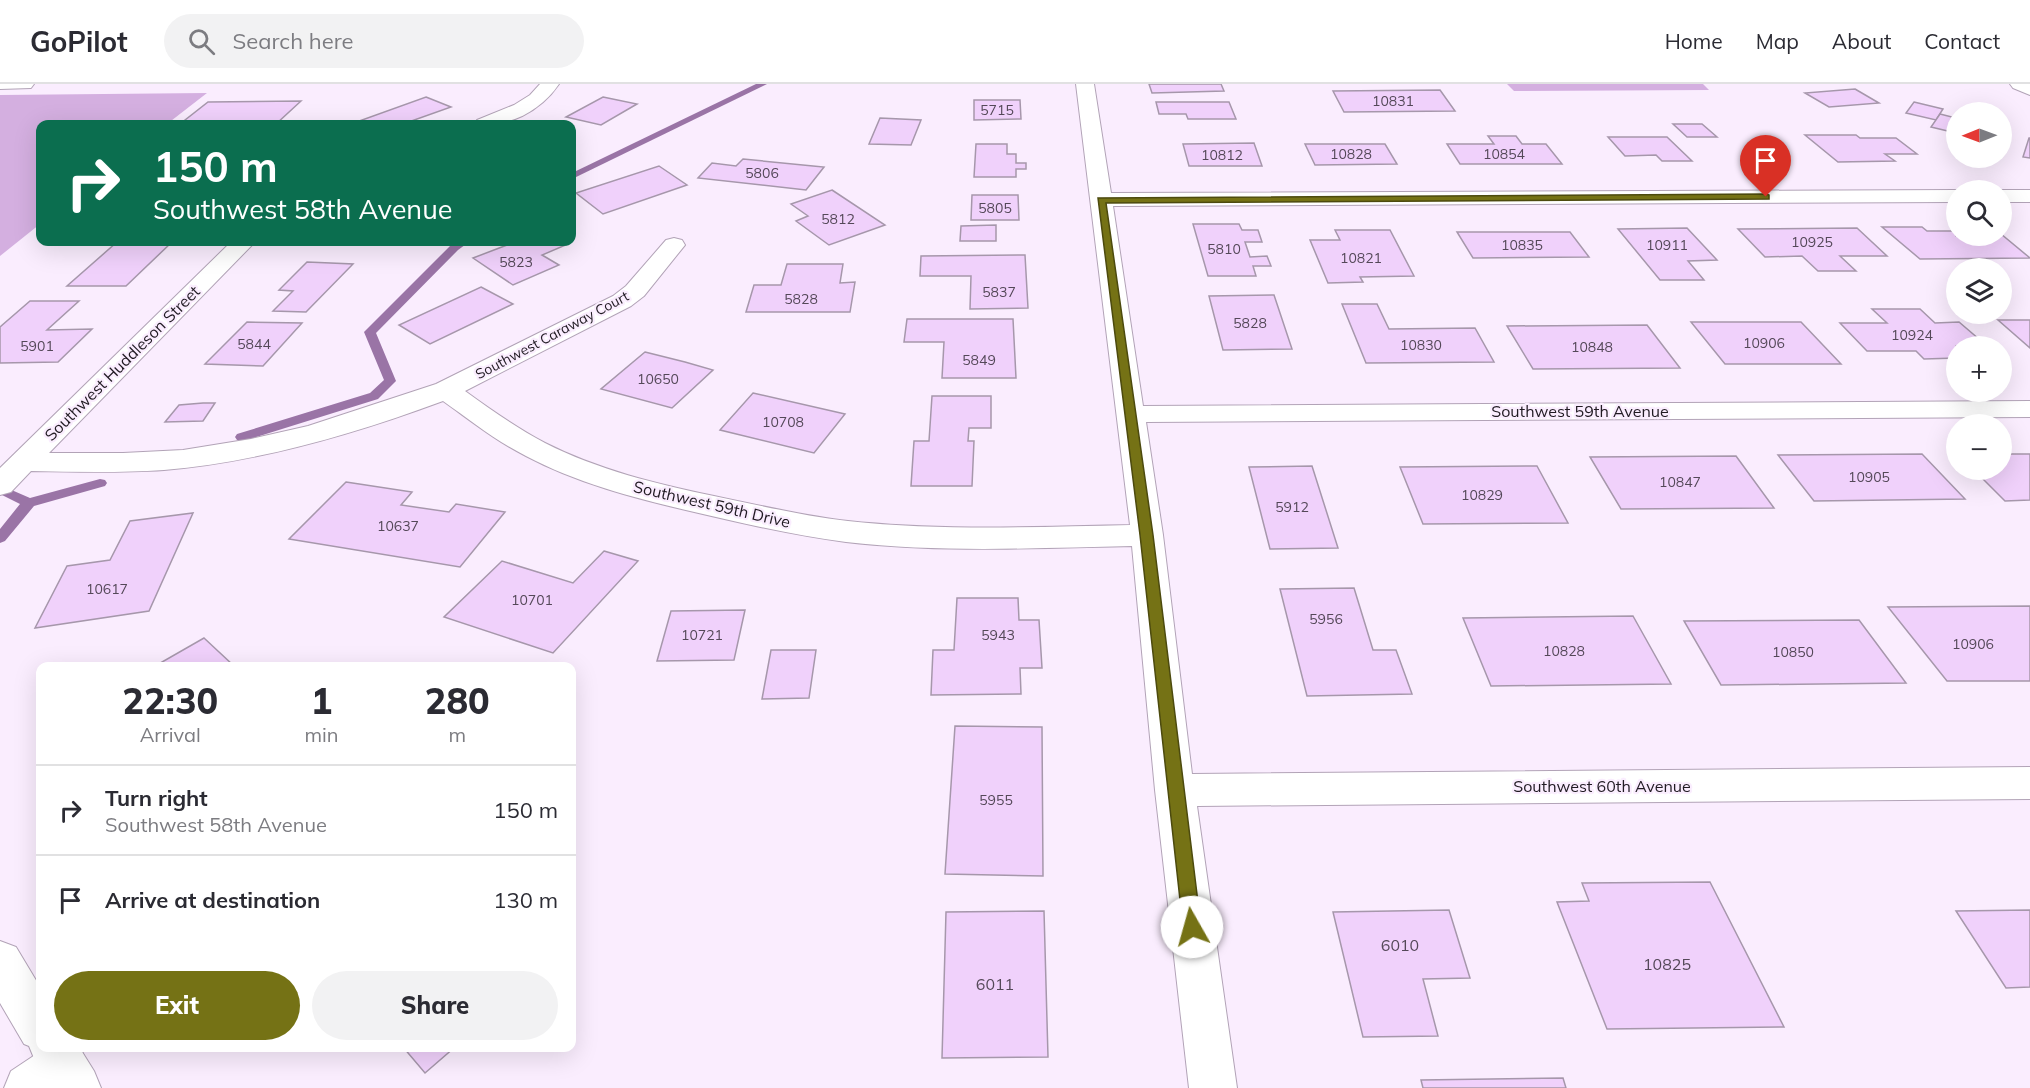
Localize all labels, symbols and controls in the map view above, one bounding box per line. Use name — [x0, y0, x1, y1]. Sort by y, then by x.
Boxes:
search box — [164, 14, 584, 68]
text: GoPilot — [30, 24, 128, 59]
icon: search — [185, 25, 218, 58]
text: Search here — [233, 27, 354, 55]
text: Home — [1665, 28, 1723, 54]
text: Map — [1756, 28, 1799, 54]
text: About — [1832, 28, 1891, 54]
text: Contact — [1924, 28, 2000, 54]
house number: 10831 — [1372, 92, 1414, 110]
house number: 5715 — [980, 101, 1014, 119]
north arrow — [1946, 102, 2012, 168]
map controls — [1946, 102, 2012, 480]
pin — [1740, 135, 1791, 197]
text: 150 m — [153, 140, 278, 193]
icon: right — [54, 144, 132, 222]
icon: arrive — [1749, 144, 1782, 177]
house number: 10828 — [1330, 145, 1372, 163]
house number: 10854 — [1483, 145, 1526, 163]
house number: 10812 — [1201, 146, 1243, 164]
house number: 5806 — [745, 164, 779, 182]
button: search — [1946, 180, 2012, 246]
text: Southwest 58th Avenue — [153, 192, 452, 226]
house number: 5805 — [978, 199, 1012, 217]
house number: 5812 — [821, 210, 855, 228]
house number: 10925 — [1791, 233, 1833, 251]
house number: 10835 — [1501, 236, 1543, 254]
house number: 10911 — [1646, 236, 1688, 254]
house number: 5810 — [1207, 240, 1241, 258]
house number: 10821 — [1340, 249, 1382, 267]
house number: 5823 — [499, 253, 533, 271]
button: layers — [1946, 258, 2012, 324]
street label: Southwest Huddleson Street — [40, 281, 204, 445]
house number: 5837 — [982, 283, 1016, 301]
street label: Southwest Caraway Court — [472, 287, 632, 383]
house number: 5828 — [784, 290, 818, 308]
house number: 5828 — [1233, 314, 1267, 332]
house number: 10924 — [1891, 326, 1934, 344]
house number: 10906 — [1743, 334, 1785, 352]
house number: 5844 — [237, 335, 271, 353]
house number: 10830 — [1400, 336, 1442, 354]
button: + — [1946, 336, 2012, 402]
house number: 5901 — [20, 337, 54, 355]
house number: 10848 — [1571, 338, 1613, 356]
house number: 5849 — [962, 351, 996, 369]
house number: 10650 — [637, 370, 679, 388]
street label: Southwest 59th Avenue — [1491, 401, 1669, 421]
house number: 10708 — [762, 413, 804, 431]
button: − — [1946, 414, 2012, 480]
house number: 10905 — [1848, 468, 1890, 486]
house number: 10847 — [1659, 473, 1701, 491]
street label: Southwest 59th Drive — [632, 476, 792, 532]
house number: 10829 — [1461, 486, 1503, 504]
house number: 5912 — [1275, 498, 1309, 516]
house number: 10637 — [377, 517, 419, 535]
house number: 10617 — [86, 580, 128, 598]
house number: 10701 — [511, 591, 553, 609]
house number: 5956 — [1309, 610, 1343, 628]
house number: 10721 — [681, 626, 723, 644]
house number: 5943 — [981, 626, 1015, 644]
house number: 10906 — [1952, 635, 1994, 653]
house number: 10828 — [1543, 642, 1585, 660]
house number: 10850 — [1772, 643, 1814, 661]
text: 22:30 — [122, 678, 218, 723]
text: 1 — [311, 678, 332, 723]
text: 280 — [425, 678, 490, 723]
text: Arrival — [140, 722, 201, 747]
text: min — [304, 722, 339, 747]
text: m — [448, 722, 466, 747]
street label: Southwest 60th Avenue — [1513, 776, 1691, 796]
text: Turn right — [105, 784, 208, 812]
house number: 5955 — [979, 791, 1013, 809]
icon: right — [54, 794, 87, 827]
text: 150 m — [493, 796, 558, 824]
text: Southwest 58th Avenue — [105, 812, 327, 837]
icon: arrive — [54, 884, 87, 917]
text: Arrive at destination — [105, 886, 320, 914]
text: 130 m — [493, 886, 558, 914]
position arrow — [1160, 895, 1224, 959]
house number: 6010 — [1381, 935, 1419, 955]
house number: 10825 — [1643, 954, 1691, 974]
button: Exit — [54, 971, 300, 1040]
button: Share — [312, 971, 558, 1040]
house number: 6011 — [976, 974, 1014, 994]

